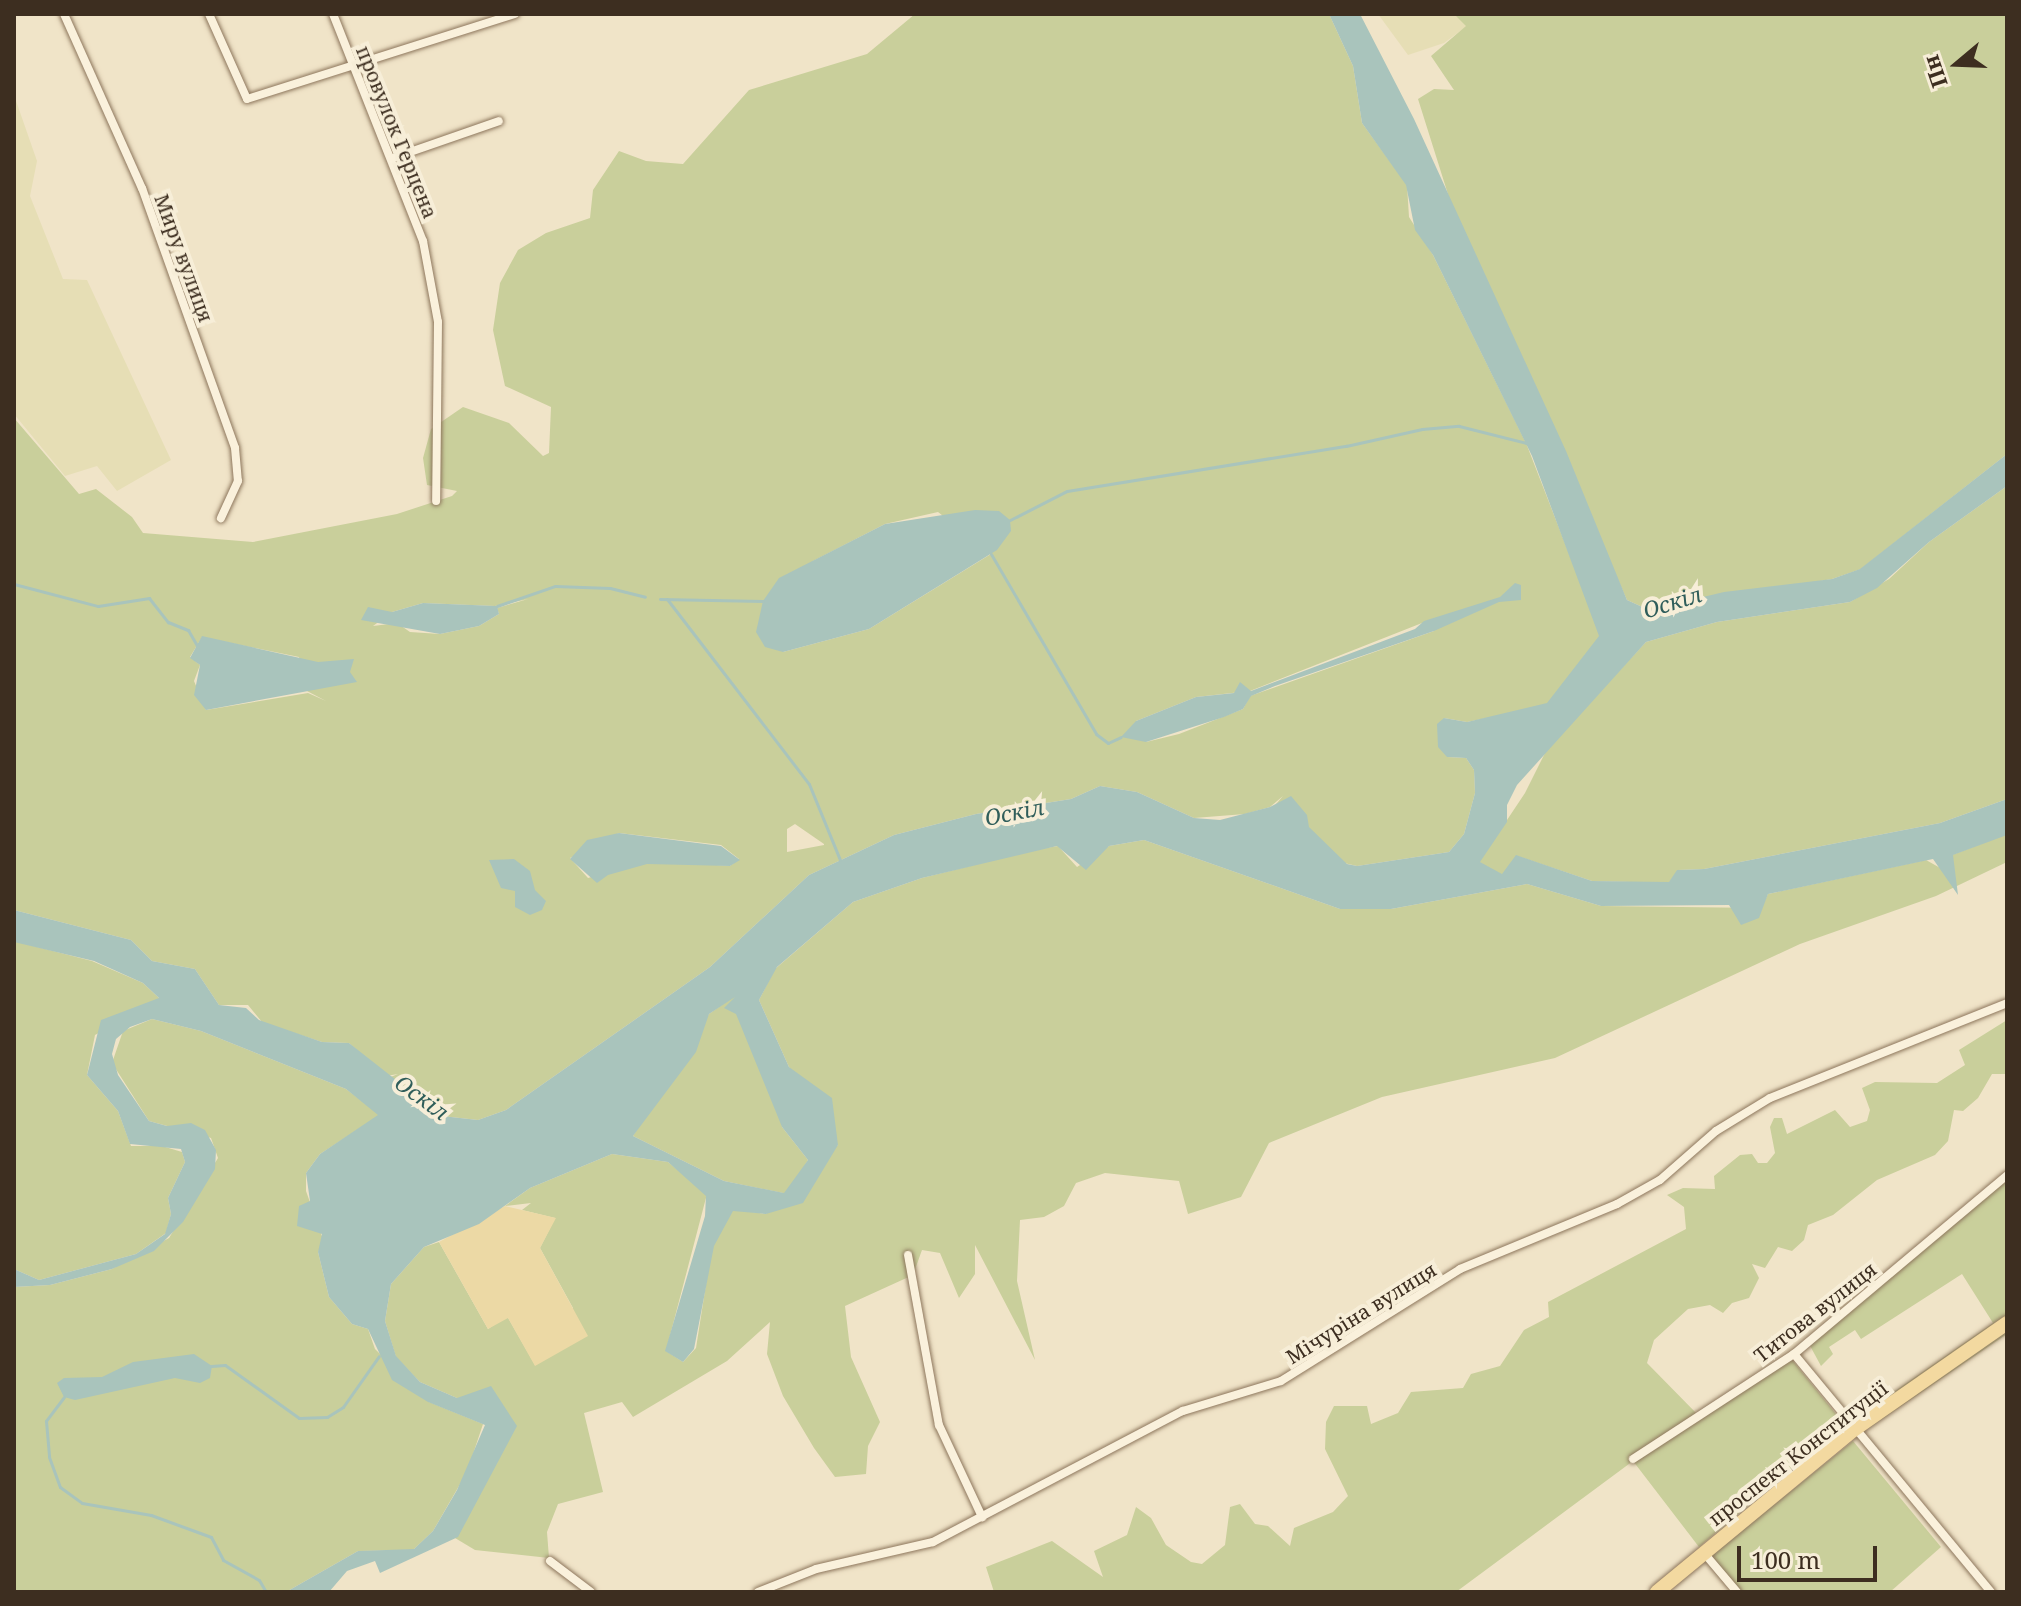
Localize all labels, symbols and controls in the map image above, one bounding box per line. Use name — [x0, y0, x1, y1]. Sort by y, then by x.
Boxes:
north arrow — [1917, 24, 1997, 104]
street label: провулок Герцена — [351, 42, 443, 222]
text: Пн — [1915, 52, 1954, 92]
street label: Миру вулиця — [150, 191, 218, 325]
water label: Оскіл — [1639, 581, 1705, 623]
water label: Оскіл — [982, 793, 1046, 831]
water label: Оскіл — [390, 1069, 454, 1125]
street label: Мічуріна вулиця — [1282, 1257, 1440, 1369]
street label: Титова вулиця — [1749, 1257, 1881, 1367]
street label: проспект Конституції — [1704, 1376, 1892, 1530]
scale bar — [1741, 1530, 1881, 1580]
text: 100 m — [1751, 1543, 1820, 1576]

